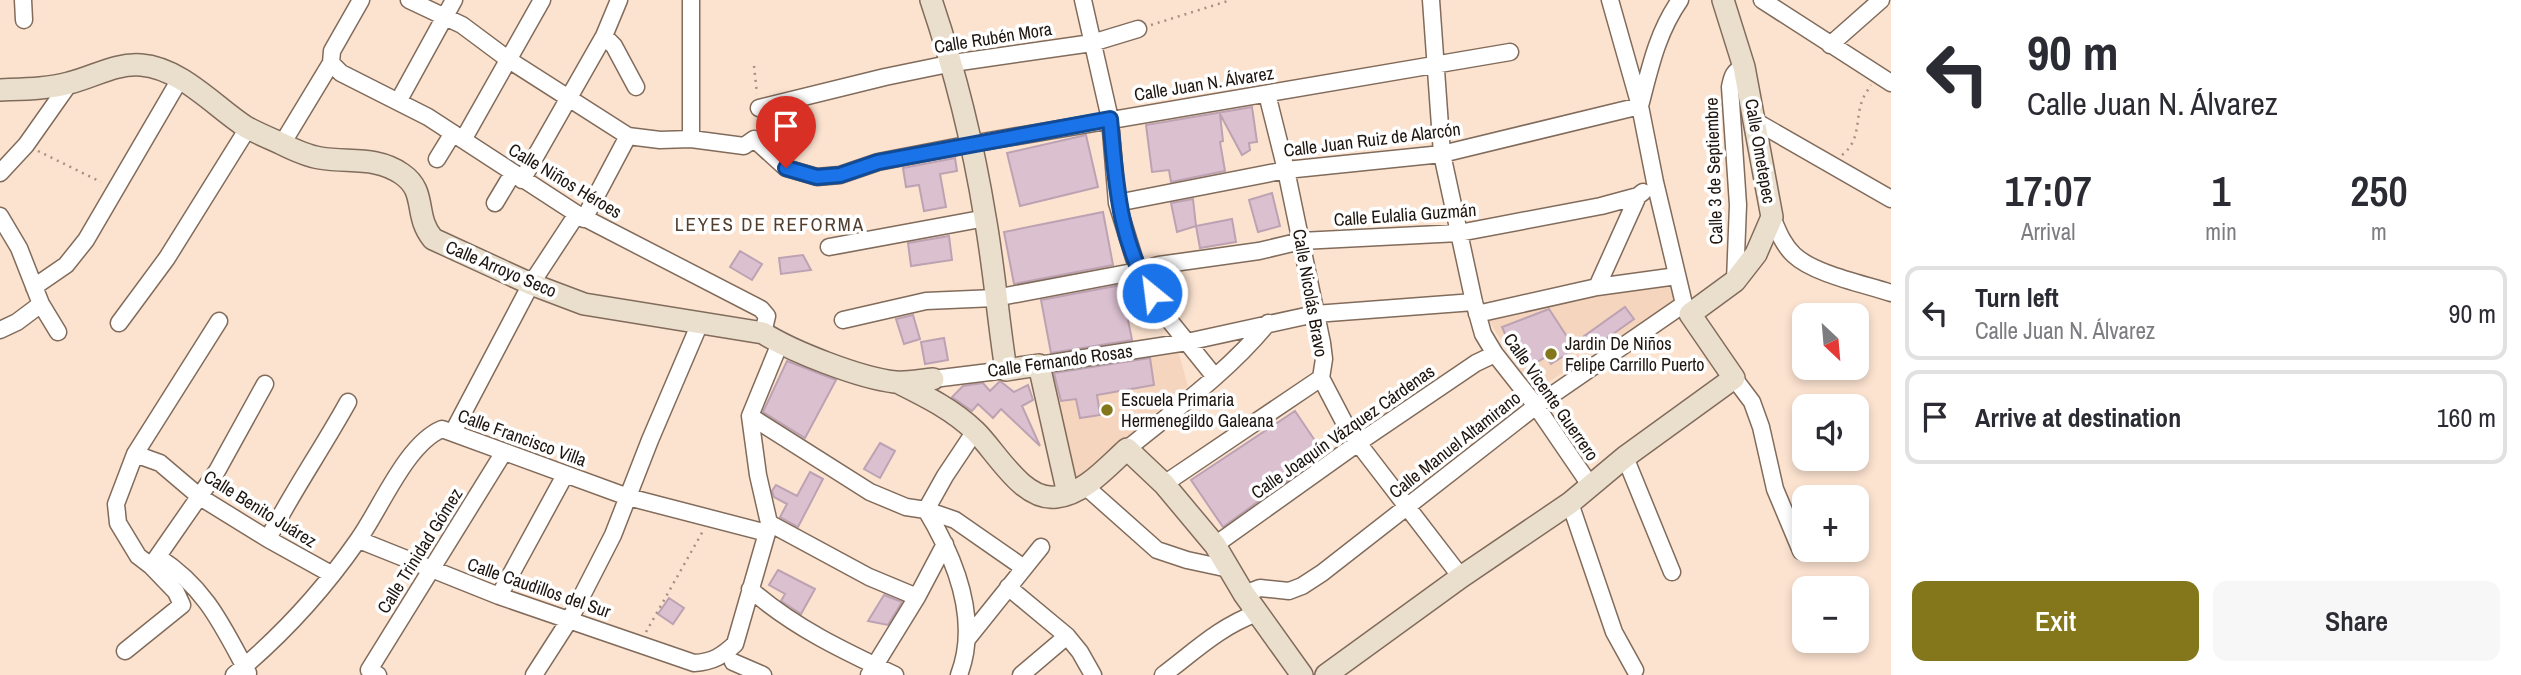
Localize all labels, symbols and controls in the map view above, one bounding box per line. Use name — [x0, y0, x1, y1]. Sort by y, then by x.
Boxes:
street label: Calle Rubén Mora — [932, 16, 1054, 59]
text: 90 m — [2027, 19, 2119, 85]
icon: left — [1912, 28, 2003, 119]
street label: Calle Juan N. Álvarez — [1132, 60, 1276, 107]
text: Calle Juan N. Álvarez — [2027, 82, 2278, 125]
pin — [756, 96, 816, 168]
street label: Calle 3 de Septiembre — [1698, 97, 1729, 245]
street label: Calle Ometepec — [1739, 97, 1782, 205]
icon: arrive — [767, 107, 805, 145]
street label: Calle Juan Ruiz de Alarcón — [1282, 116, 1462, 163]
street label: Calle Niños Héroes — [504, 137, 627, 224]
text: 17:07 — [2004, 163, 2092, 219]
text: 1 — [2211, 163, 2231, 219]
text: 250 — [2350, 163, 2408, 219]
street label: Calle Eulalia Guzmán — [1333, 197, 1477, 232]
district label: LEYES DE REFORMA — [675, 211, 865, 237]
text: Arrival — [2021, 216, 2075, 247]
text: min — [2205, 216, 2237, 247]
text: m — [2371, 216, 2387, 247]
street label: Calle Nicolás Bravo — [1287, 227, 1334, 359]
street label: Calle Arroyo Seco — [442, 234, 560, 303]
position arrow — [1115, 256, 1189, 330]
text: Turn left — [1975, 280, 2059, 315]
icon: left — [1916, 294, 1954, 332]
text: 90 m — [2449, 296, 2496, 331]
north arrow — [1792, 303, 1869, 380]
map controls — [1792, 303, 1869, 653]
text: Calle Juan N. Álvarez — [1975, 315, 2155, 346]
street label: Calle Vicente Guerrero — [1498, 328, 1605, 466]
place label: Jardin De Niños Felipe Carrillo Puerto — [1565, 331, 1705, 377]
street label: Calle Fernando Rosas — [986, 338, 1134, 383]
marker: Jardin De Niños Felipe Carrillo Puerto — [1543, 346, 1559, 362]
street label: Calle Joaquín Vázquez Cárdenas — [1246, 359, 1440, 505]
street label: Calle Manuel Altamirano — [1384, 385, 1526, 504]
place label: Escuela Primaria Hermenegildo Galeana — [1121, 387, 1274, 433]
button: sound — [1792, 394, 1869, 471]
icon: arrive — [1916, 398, 1954, 436]
text: Arrive at destination — [1975, 400, 2181, 435]
text: 160 m — [2437, 400, 2496, 435]
marker: Escuela Primaria Hermenegildo Galeana — [1099, 402, 1115, 418]
street label: Calle Francisco Villa — [454, 403, 590, 472]
street label: Calle Benito Juárez — [199, 464, 322, 553]
street label: Calle Trinidad Gómez — [371, 483, 468, 618]
button: + — [1792, 485, 1869, 562]
street label: Calle Caudillos del Sur — [464, 551, 614, 624]
button: − — [1792, 576, 1869, 653]
button: Exit — [1912, 581, 2199, 661]
button: Share — [2213, 581, 2500, 661]

